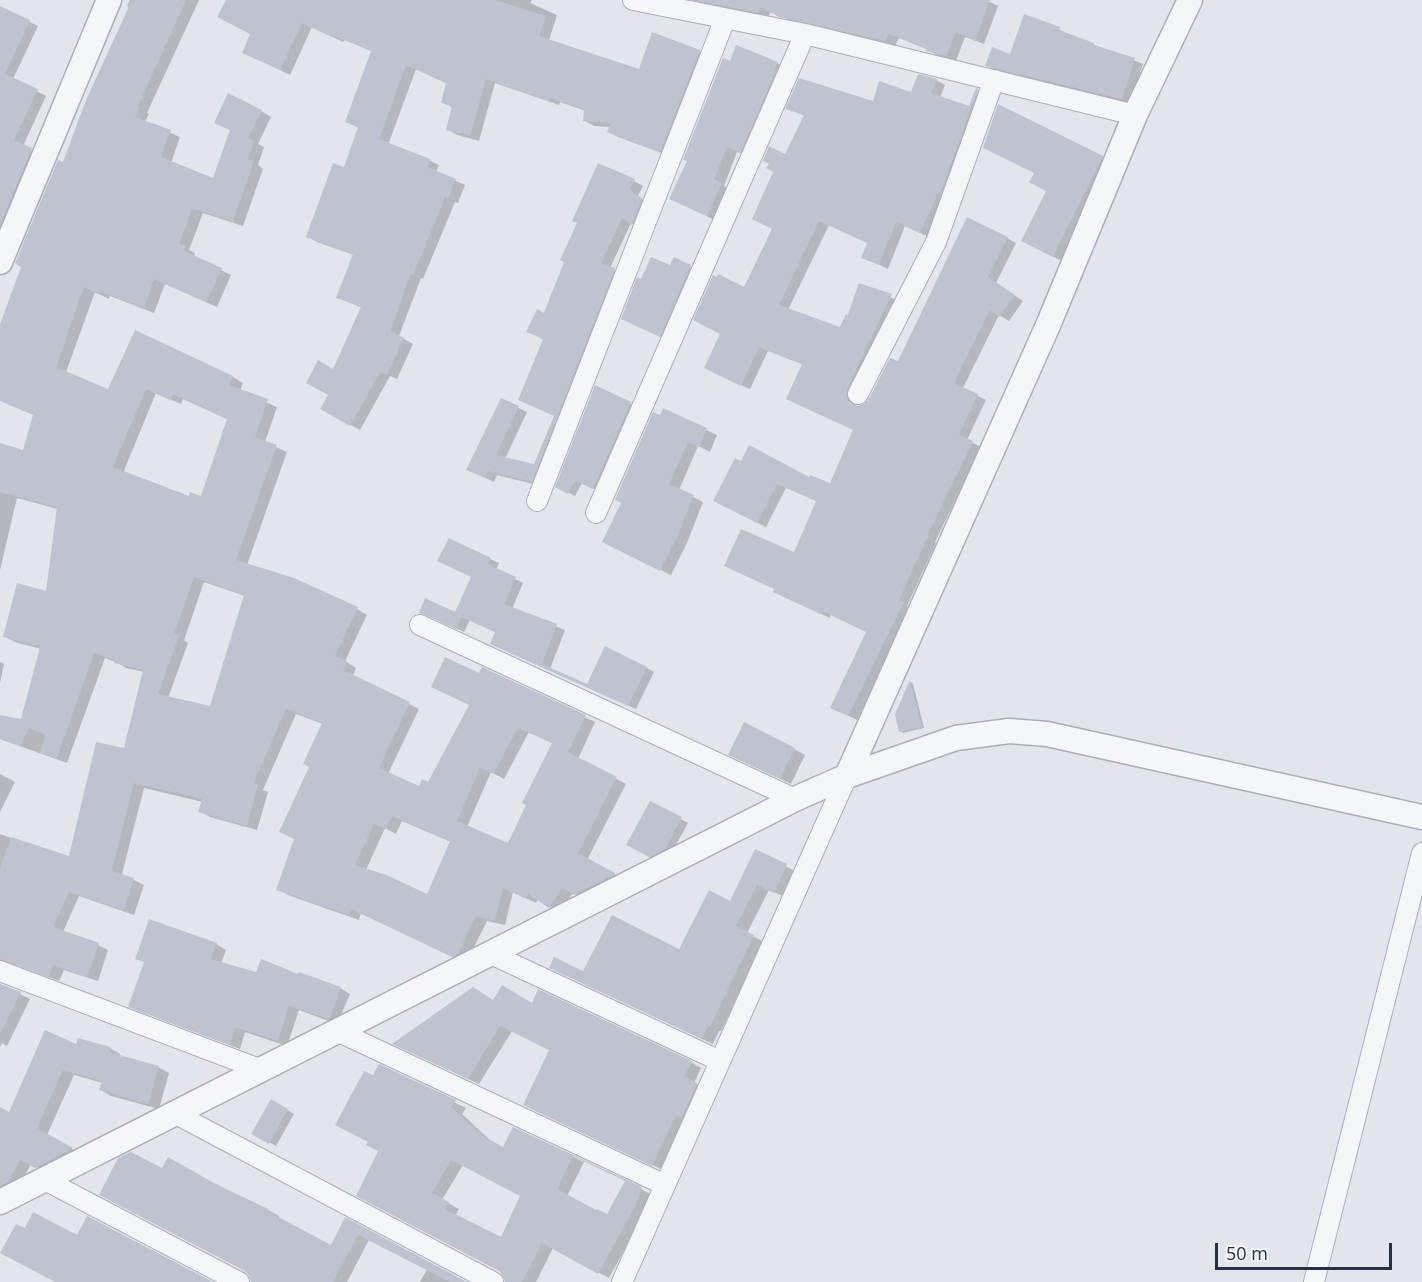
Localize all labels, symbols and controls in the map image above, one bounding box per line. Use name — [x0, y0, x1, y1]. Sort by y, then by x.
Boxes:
scale bar — [1218, 1231, 1395, 1269]
text: 50 m — [1226, 1241, 1268, 1265]

